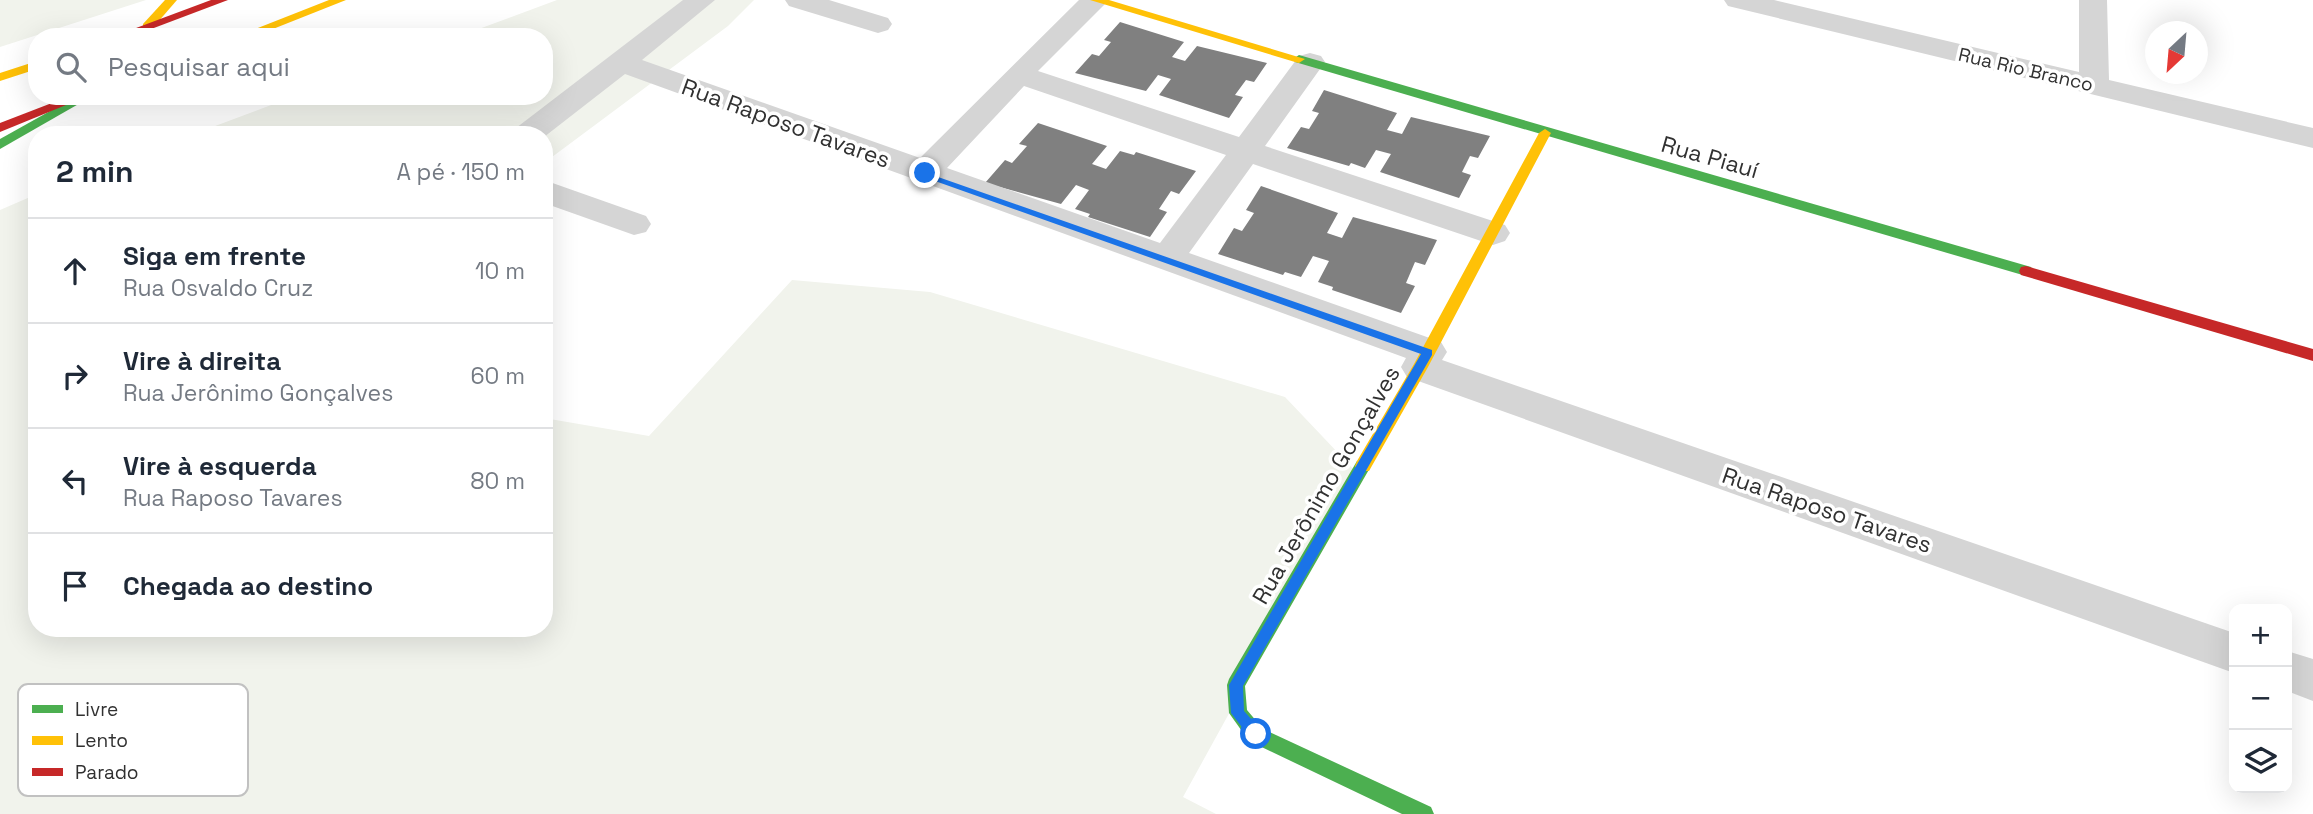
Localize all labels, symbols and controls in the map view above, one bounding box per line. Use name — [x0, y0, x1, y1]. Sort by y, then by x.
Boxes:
north arrow — [2145, 21, 2208, 84]
search box — [28, 28, 553, 105]
street label: Rua Rio Branco — [1956, 42, 2096, 97]
icon: search — [52, 48, 90, 86]
text: Pesquisar aqui — [108, 50, 290, 84]
street label: Rua Raposo Tavares — [678, 71, 894, 175]
street label: Rua Piauí — [1658, 129, 1762, 185]
text: 2 min — [56, 152, 134, 191]
text: A pé · 150 m — [397, 157, 525, 187]
route end — [909, 157, 940, 188]
text: Siga em frente — [123, 239, 306, 273]
icon: ahead — [56, 252, 94, 290]
text: 10 m — [475, 256, 525, 286]
text: Rua Osvaldo Cruz — [123, 273, 313, 303]
text: Vire à direita — [123, 344, 281, 378]
icon: right — [56, 357, 94, 395]
street label: Rua Jerônimo Gonçalves — [1245, 360, 1407, 610]
text: 60 m — [470, 361, 525, 391]
text: Rua Jerônimo Gonçalves — [123, 378, 393, 408]
text: Vire à esquerda — [123, 449, 317, 483]
street label: Rua Raposo Tavares — [1718, 460, 1936, 560]
icon: left — [56, 462, 94, 500]
text: 80 m — [470, 466, 525, 496]
text: Rua Raposo Tavares — [123, 483, 343, 513]
icon: arrive — [56, 567, 94, 605]
text: Chegada ao destino — [123, 569, 373, 603]
map controls — [2229, 604, 2292, 793]
button: + — [2229, 604, 2292, 667]
button: − — [2229, 667, 2292, 730]
legend — [18, 684, 248, 796]
text: Livre — [75, 697, 118, 722]
route start — [1240, 718, 1271, 749]
text: Lento — [75, 728, 128, 753]
button: layers — [2229, 730, 2292, 793]
text: Parado — [75, 760, 139, 785]

